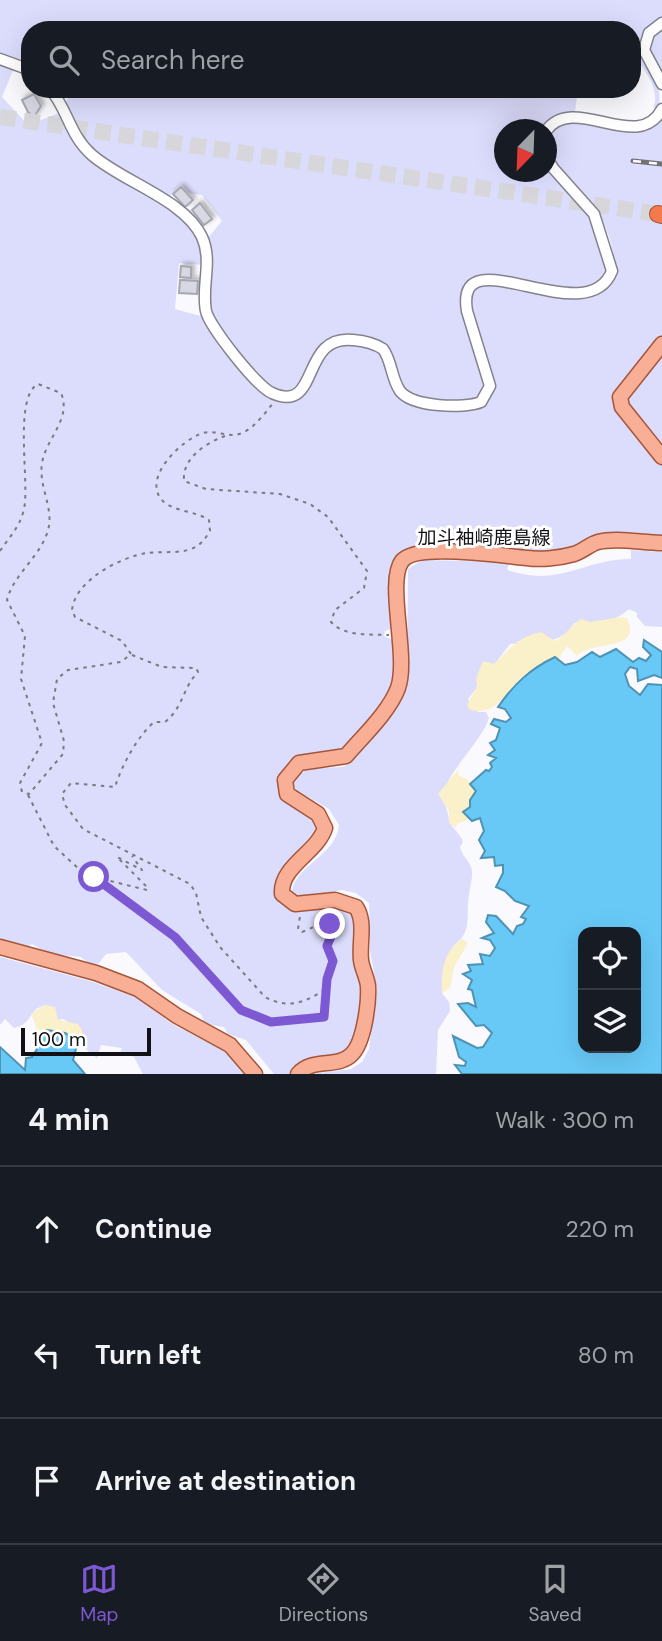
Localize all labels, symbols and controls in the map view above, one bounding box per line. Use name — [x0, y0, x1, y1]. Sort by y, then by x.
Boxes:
search box — [21, 21, 641, 98]
icon: search — [45, 41, 83, 79]
text: Search here — [101, 43, 244, 77]
north arrow — [494, 119, 557, 182]
street label: 加斗袖崎鹿島線 — [417, 525, 551, 550]
route start — [78, 861, 109, 892]
route end — [314, 908, 345, 939]
map controls — [578, 927, 641, 1053]
button: locate — [578, 927, 641, 990]
button: layers — [578, 990, 641, 1053]
scale bar — [21, 1025, 150, 1057]
text: 100 m — [32, 1027, 86, 1052]
text: 4 min — [28, 1100, 110, 1139]
text: Walk · 300 m — [495, 1105, 634, 1135]
icon: ahead — [28, 1210, 66, 1248]
text: Continue — [95, 1212, 212, 1246]
text: 220 m — [565, 1214, 634, 1244]
icon: left — [28, 1336, 66, 1374]
text: Turn left — [95, 1338, 202, 1372]
text: 80 m — [578, 1340, 634, 1370]
icon: arrive — [28, 1462, 66, 1500]
text: Arrive at destination — [95, 1464, 356, 1498]
tab: Map — [80, 1560, 118, 1627]
tab: Directions — [279, 1560, 368, 1627]
tab: Saved — [529, 1560, 582, 1627]

